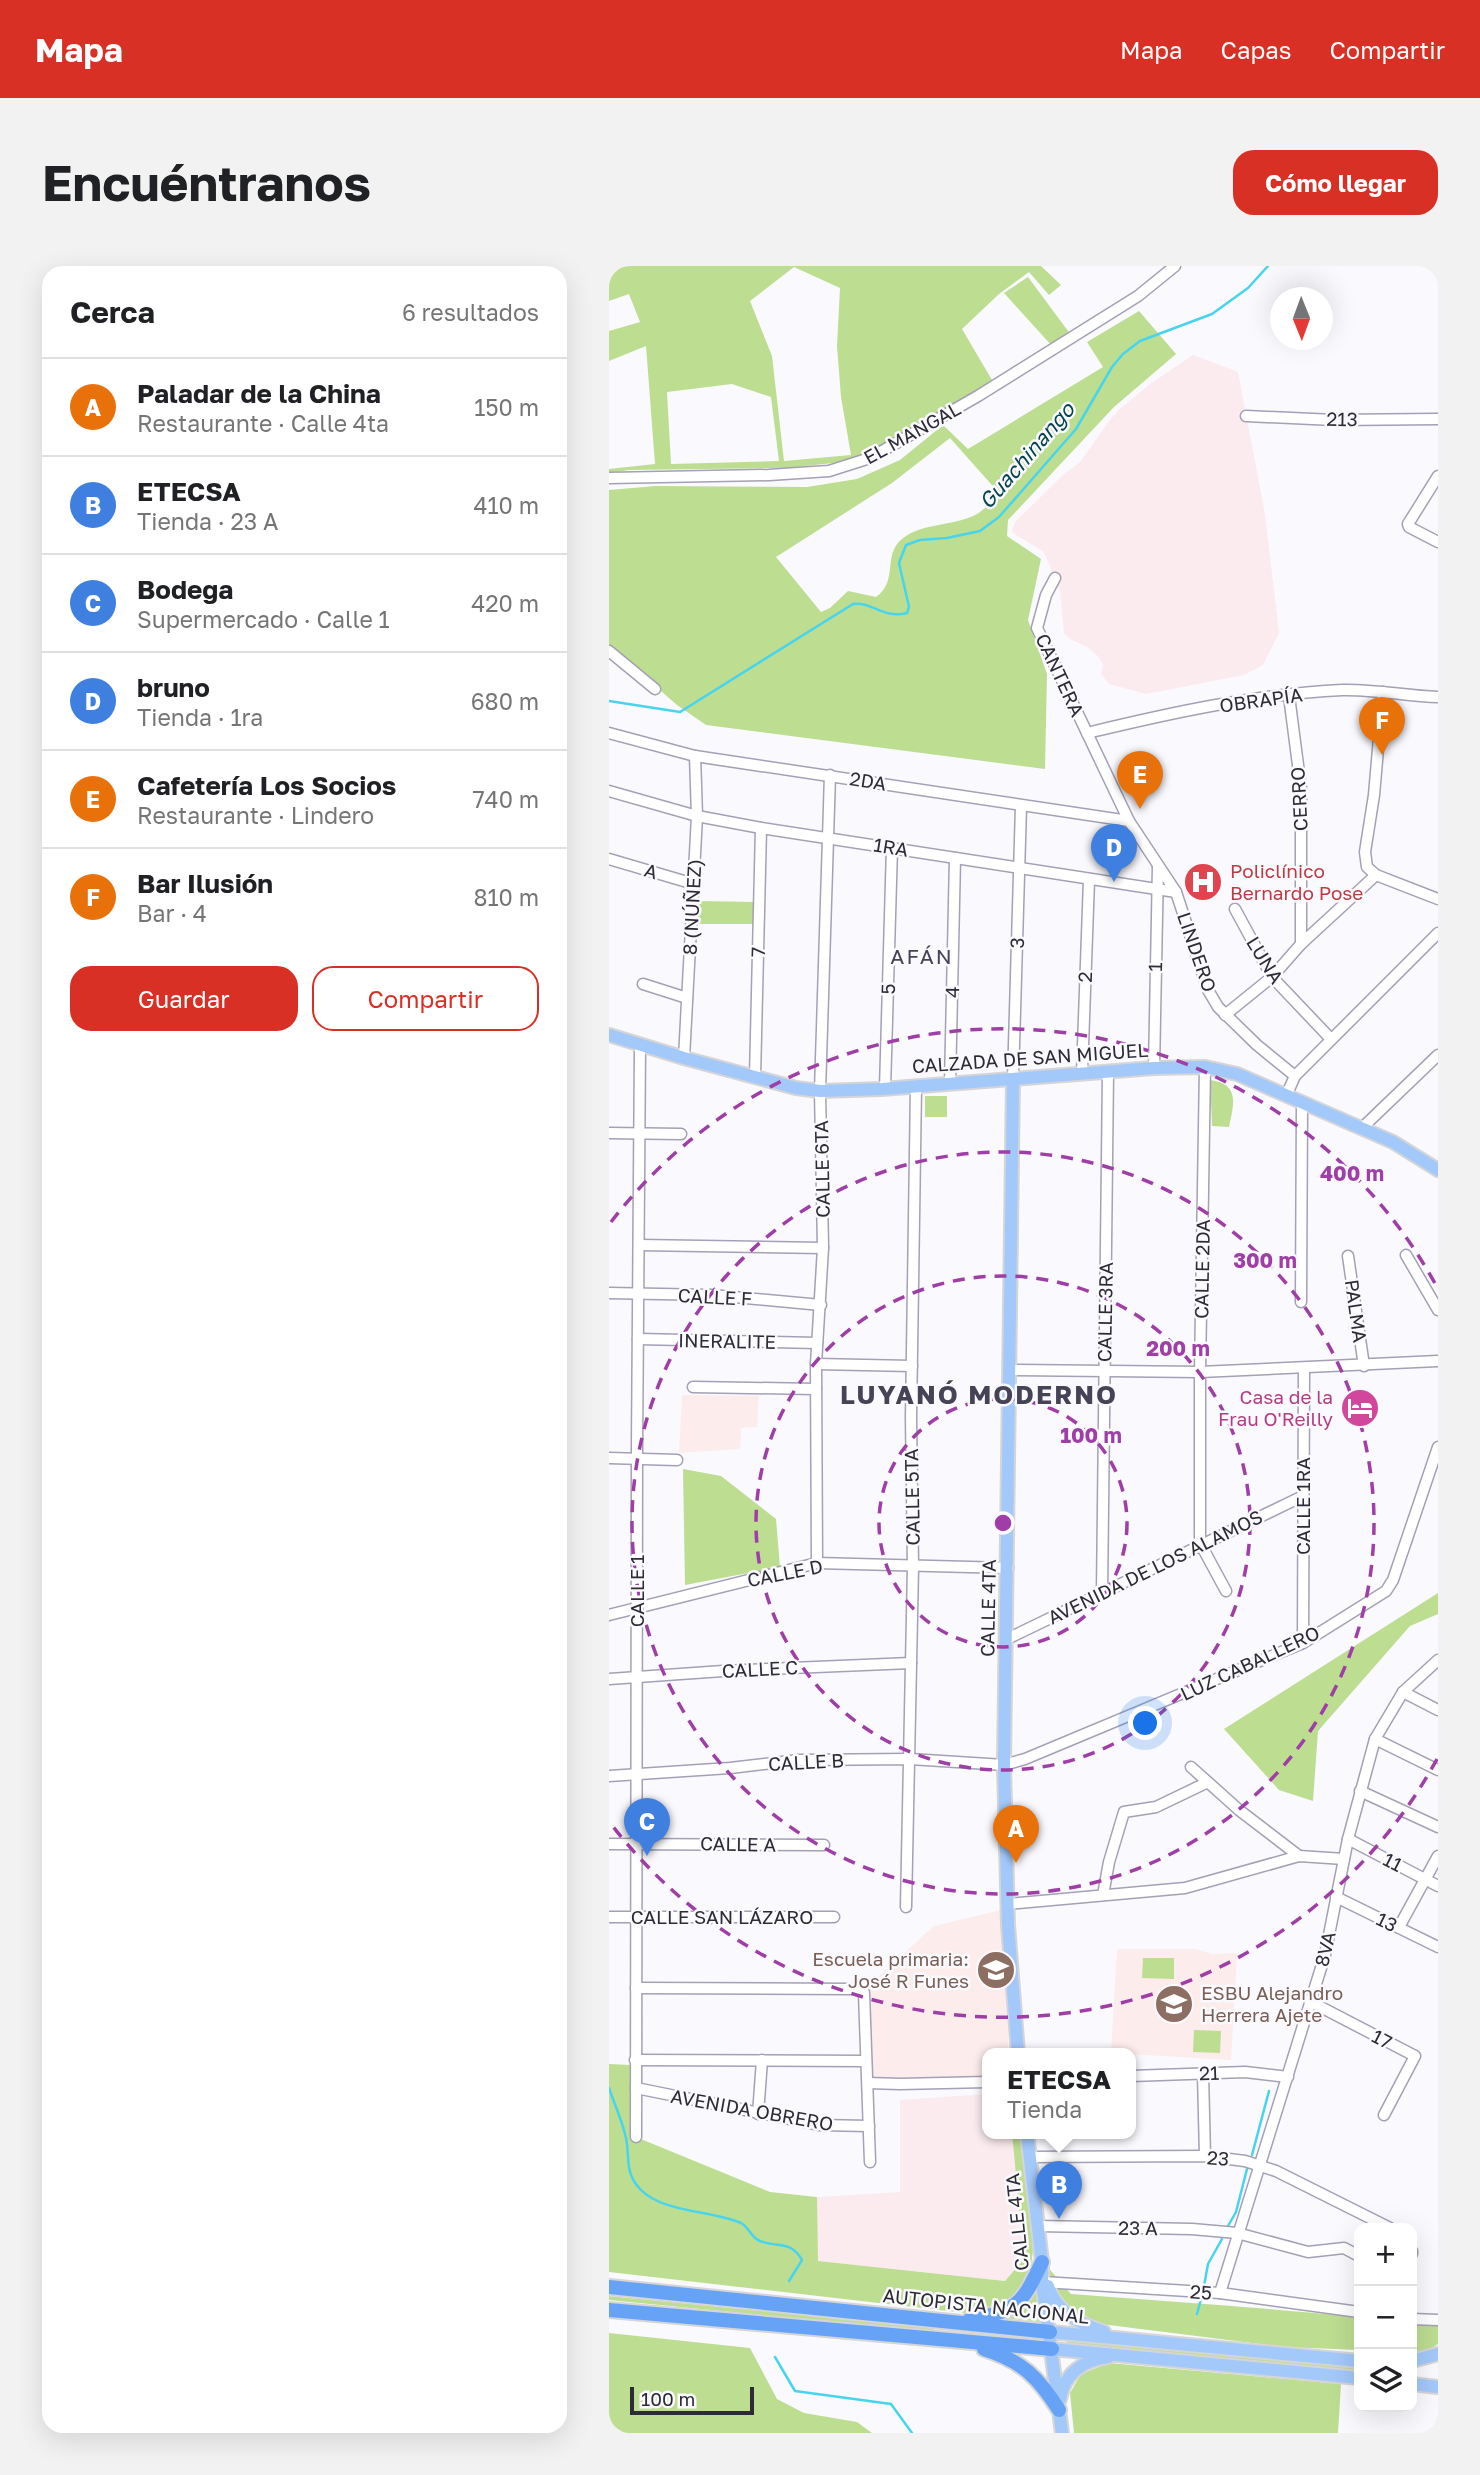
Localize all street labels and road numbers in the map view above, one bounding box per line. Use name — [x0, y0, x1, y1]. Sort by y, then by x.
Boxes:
street label: EL MANGAL — [859, 396, 964, 469]
street label: 213 — [1326, 407, 1358, 430]
street label: CANTERA — [1031, 630, 1090, 720]
street label: OBRAPÍA — [1218, 682, 1304, 717]
street label: 2DA — [848, 766, 888, 795]
street label: CERRO — [1285, 766, 1312, 832]
street label: 1RA — [872, 832, 910, 861]
street label: A — [642, 858, 661, 883]
street label: 8 (NÚÑEZ) — [677, 858, 706, 956]
street label: LINDERO — [1173, 909, 1222, 995]
street label: LUNA — [1242, 932, 1289, 988]
street label: 3 — [1005, 937, 1028, 949]
street label: 7 — [746, 947, 769, 957]
street label: 1 — [1143, 962, 1166, 972]
street label: 2 — [1073, 971, 1096, 983]
street label: 5 — [876, 983, 899, 995]
street label: 4 — [940, 986, 963, 998]
street label: CALZADA DE SAN MIGUEL — [911, 1038, 1149, 1077]
street label: CALLE 6TA — [809, 1120, 834, 1218]
street label: CALLE 2DA — [1189, 1219, 1214, 1319]
street label: CALLE 3RA — [1092, 1262, 1117, 1362]
street label: PALMA — [1341, 1278, 1372, 1344]
street label: CALLE F — [677, 1283, 753, 1310]
street label: INERALITE — [678, 1328, 776, 1353]
street label: CALLE 5TA — [899, 1448, 924, 1546]
street label: CALLE 1RA — [1291, 1457, 1314, 1555]
street label: AVENIDA DE LOS ALAMOS — [1044, 1504, 1266, 1629]
street label: CALLE D — [745, 1554, 825, 1591]
street label: CALLE 1 — [625, 1555, 648, 1627]
street label: CALLE 4TA — [975, 1559, 1000, 1657]
street label: LUZ CABALLERO — [1177, 1620, 1323, 1705]
street label: CALLE C — [721, 1655, 799, 1682]
street label: CALLE B — [767, 1748, 845, 1775]
street label: CALLE A — [700, 1831, 776, 1856]
street label: 11 — [1380, 1847, 1407, 1876]
street label: CALLE SAN LÁZARO — [631, 1905, 813, 1928]
street label: 13 — [1373, 1907, 1401, 1936]
street label: 8VA — [1309, 1929, 1340, 1969]
street label: 17 — [1368, 2024, 1396, 2053]
street label: 21 — [1198, 2061, 1220, 2084]
street label: AVENIDA OBRERO — [669, 2084, 835, 2135]
street label: 23 — [1206, 2145, 1230, 2170]
street label: CALLE 4TA — [1000, 2172, 1033, 2272]
street label: 23 A — [1118, 2216, 1158, 2239]
street label: 25 — [1189, 2279, 1213, 2304]
street label: AUTOPISTA NACIONAL — [882, 2283, 1091, 2328]

